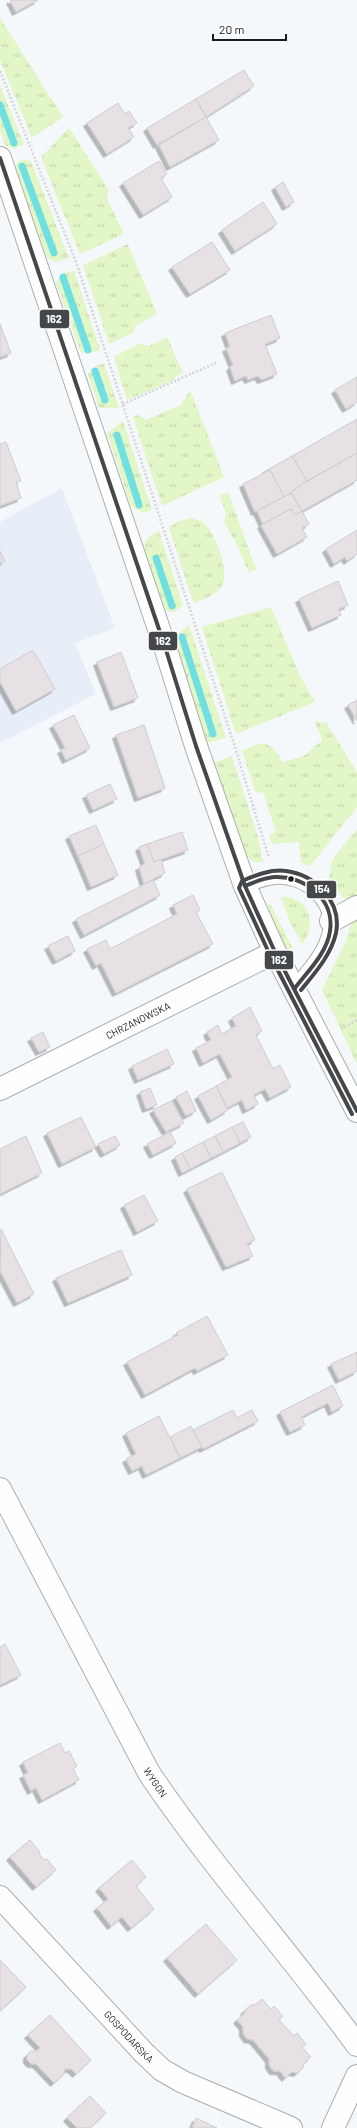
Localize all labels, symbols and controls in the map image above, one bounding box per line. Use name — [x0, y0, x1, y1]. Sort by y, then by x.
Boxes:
scale bar — [213, 16, 286, 42]
text: 20 m — [219, 22, 245, 36]
line badge: 162 — [39, 309, 70, 329]
text: 162 — [46, 312, 62, 325]
line badge: 162 — [148, 631, 178, 651]
text: 162 — [155, 634, 171, 647]
unlabelled marker — [286, 874, 296, 884]
line badge: 154 — [306, 880, 337, 899]
text: 154 — [314, 882, 331, 895]
line badge: 162 — [264, 950, 294, 970]
text: 162 — [271, 953, 287, 966]
street label: CHRZANOWSKA — [104, 999, 172, 1041]
street label: WYGON — [141, 1765, 170, 1799]
street label: GOSPODARSKA — [102, 2008, 156, 2065]

